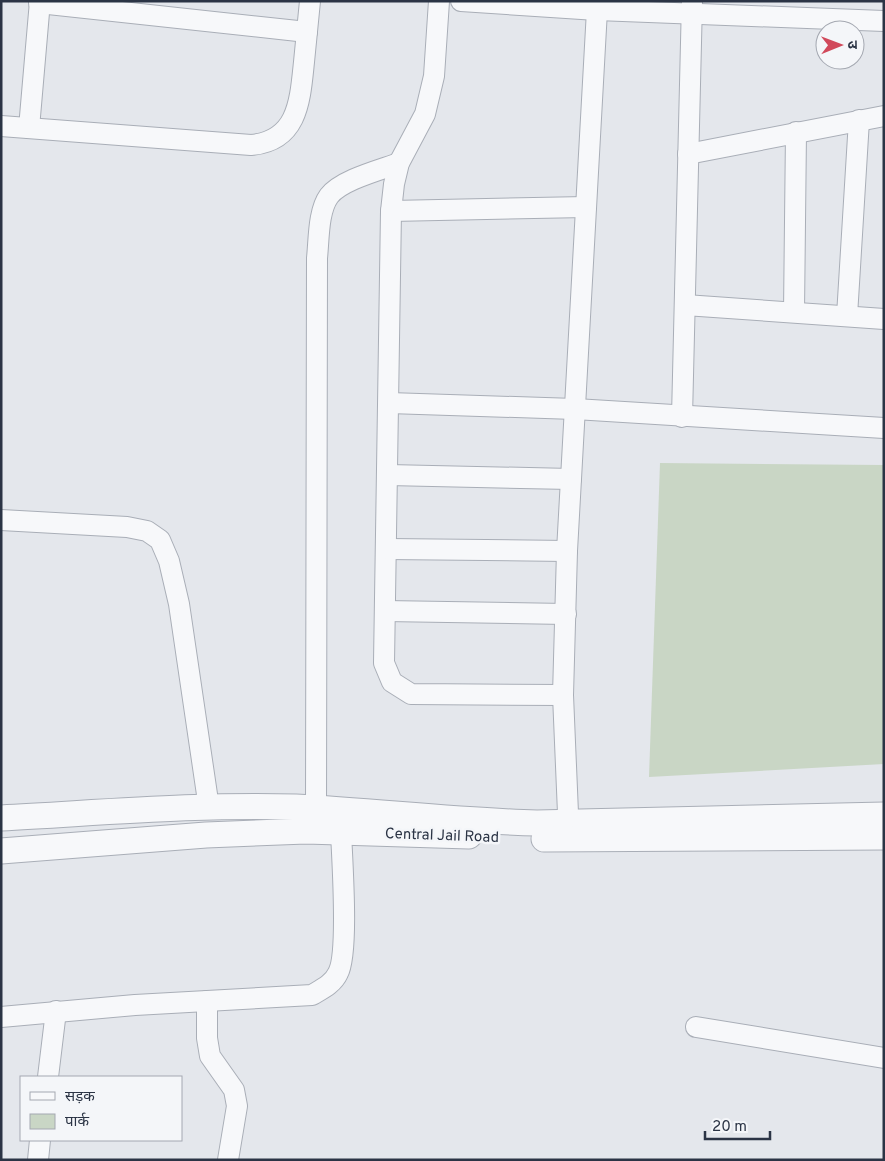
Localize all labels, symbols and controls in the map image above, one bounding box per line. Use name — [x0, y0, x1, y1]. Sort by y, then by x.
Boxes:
north arrow — [815, 20, 865, 70]
text: उ — [843, 41, 860, 50]
street label: Central Jail Road — [385, 825, 499, 848]
legend — [20, 1076, 182, 1141]
text: सड़क — [65, 1088, 95, 1107]
scale bar — [705, 1108, 770, 1140]
text: पार्क — [65, 1112, 89, 1132]
text: 20 m — [712, 1118, 747, 1137]

